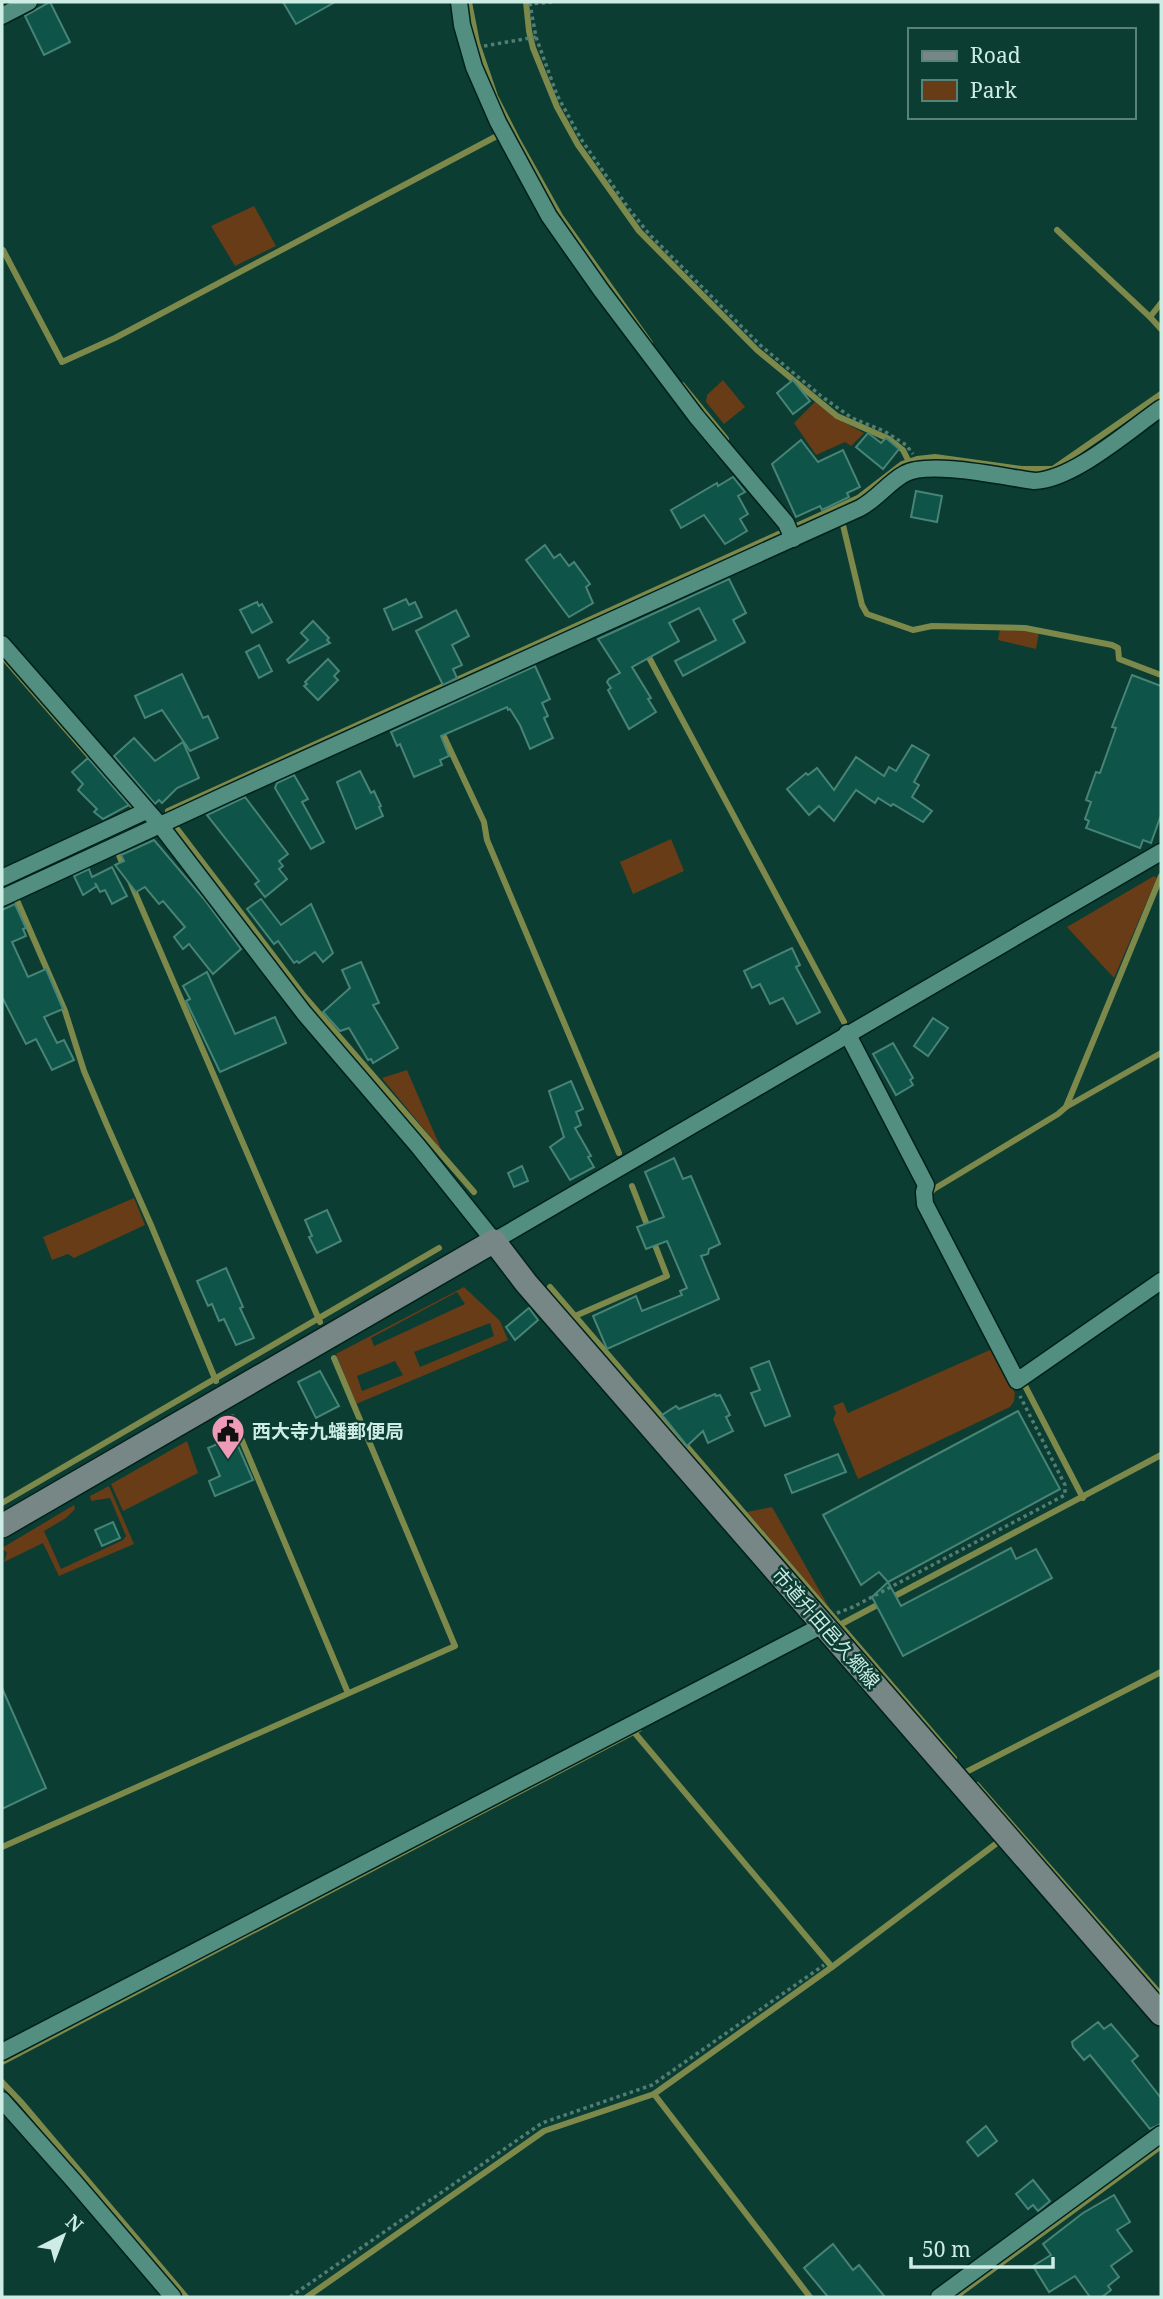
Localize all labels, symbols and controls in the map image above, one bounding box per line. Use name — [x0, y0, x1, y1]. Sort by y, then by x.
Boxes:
legend — [908, 28, 1135, 119]
text: Road — [970, 41, 1021, 69]
text: Park — [970, 76, 1017, 104]
public building icon: 西大寺九蟠郵便局 — [209, 1412, 247, 1461]
place label: 西大寺九蟠郵便局 — [252, 1418, 404, 1444]
street label: 市道升田邑久郷線 — [766, 1562, 886, 1694]
north arrow — [28, 2201, 98, 2271]
text: N — [60, 2209, 89, 2238]
scale bar — [911, 2226, 1053, 2270]
text: 50 m — [922, 2235, 971, 2263]

